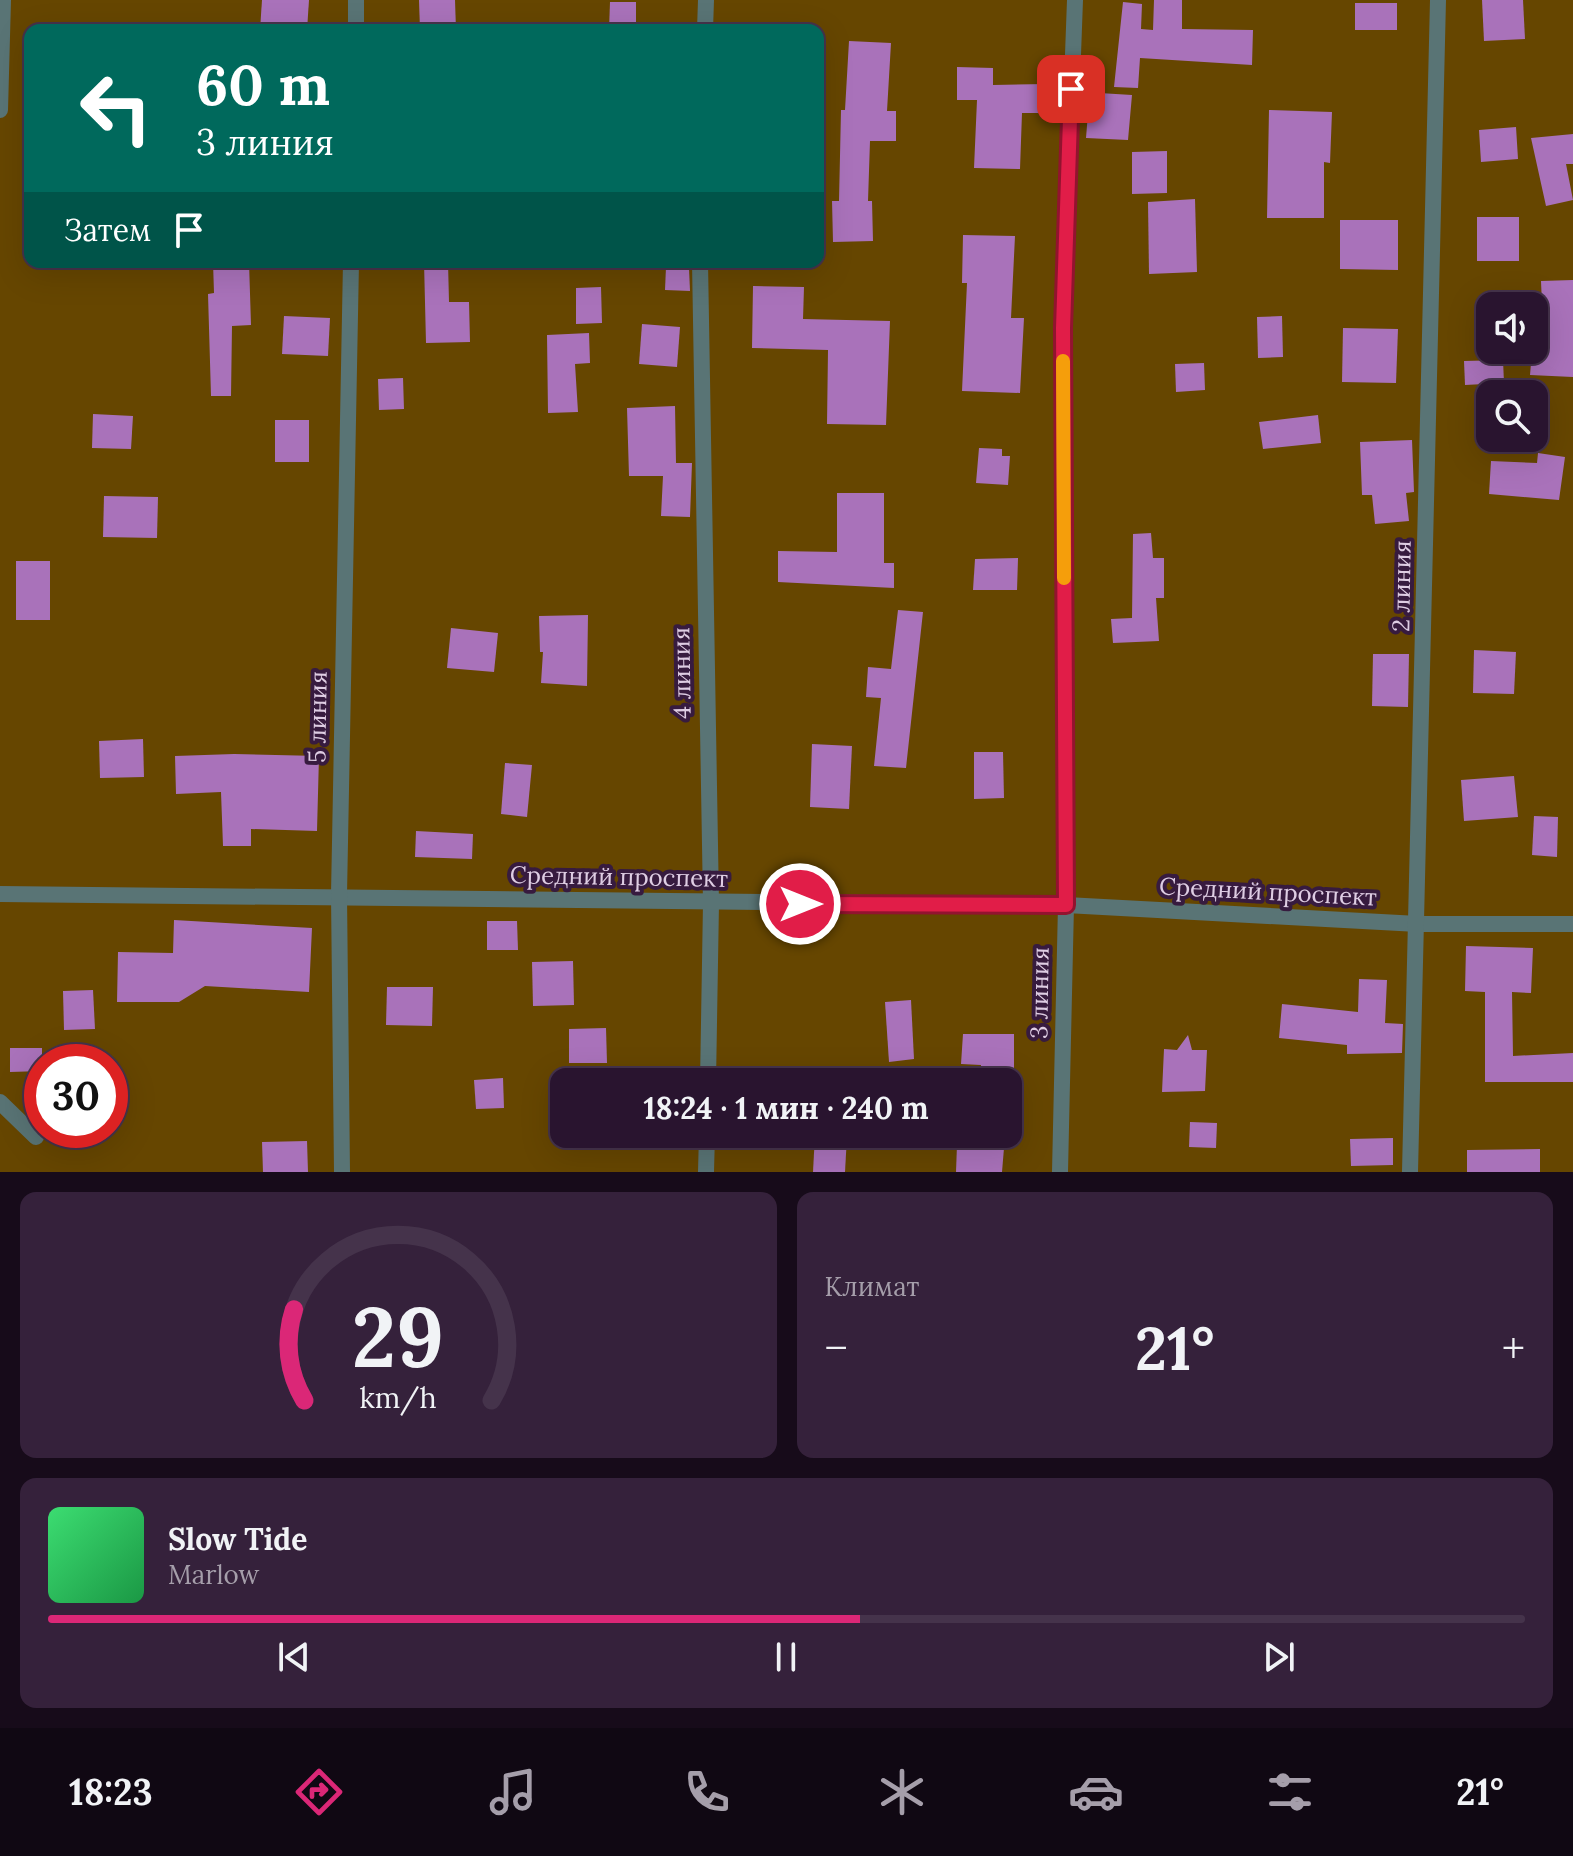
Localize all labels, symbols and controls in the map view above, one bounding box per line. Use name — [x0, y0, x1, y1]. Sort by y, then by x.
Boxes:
text: 60 m — [196, 49, 330, 120]
pin — [1037, 55, 1105, 123]
icon: left — [64, 56, 168, 160]
icon: arrive — [1049, 67, 1093, 111]
text: 3 линия — [196, 119, 334, 165]
icon: arrive — [167, 208, 211, 252]
text: Затем — [64, 211, 151, 249]
map controls — [1476, 292, 1548, 452]
button: sound — [1476, 292, 1548, 364]
button: search — [1476, 380, 1548, 452]
street label: 2 линия — [1385, 540, 1418, 632]
street label: 4 линия — [665, 627, 698, 719]
street label: 5 линия — [301, 671, 334, 763]
street label: Средний проспект — [510, 859, 728, 894]
position arrow — [758, 862, 842, 946]
street label: Средний проспект — [1158, 870, 1378, 913]
street label: 3 линия — [1023, 947, 1056, 1039]
speed limit sign: 30 — [24, 1044, 128, 1148]
text: 18:24 · 1 мин · 240 m — [643, 1089, 929, 1127]
text: Климат — [825, 1270, 919, 1303]
text: 29 — [352, 1283, 444, 1390]
text: 21° — [1135, 1310, 1214, 1386]
text: − — [825, 1320, 848, 1376]
text: + — [1502, 1320, 1525, 1376]
text: km/h — [360, 1379, 437, 1416]
text: Slow Tide — [168, 1520, 307, 1558]
text: Marlow — [168, 1558, 259, 1591]
icon: previous — [272, 1635, 316, 1679]
icon: pause — [764, 1635, 808, 1679]
icon: next — [1257, 1635, 1301, 1679]
icon: directions — [291, 1764, 347, 1820]
icon: music — [485, 1764, 541, 1820]
icon: phone — [679, 1764, 735, 1820]
icon: climate — [874, 1764, 930, 1820]
icon: car — [1068, 1764, 1124, 1820]
icon: filters — [1262, 1764, 1318, 1820]
text: 18:23 — [69, 1769, 153, 1815]
text: 21° — [1456, 1769, 1504, 1815]

